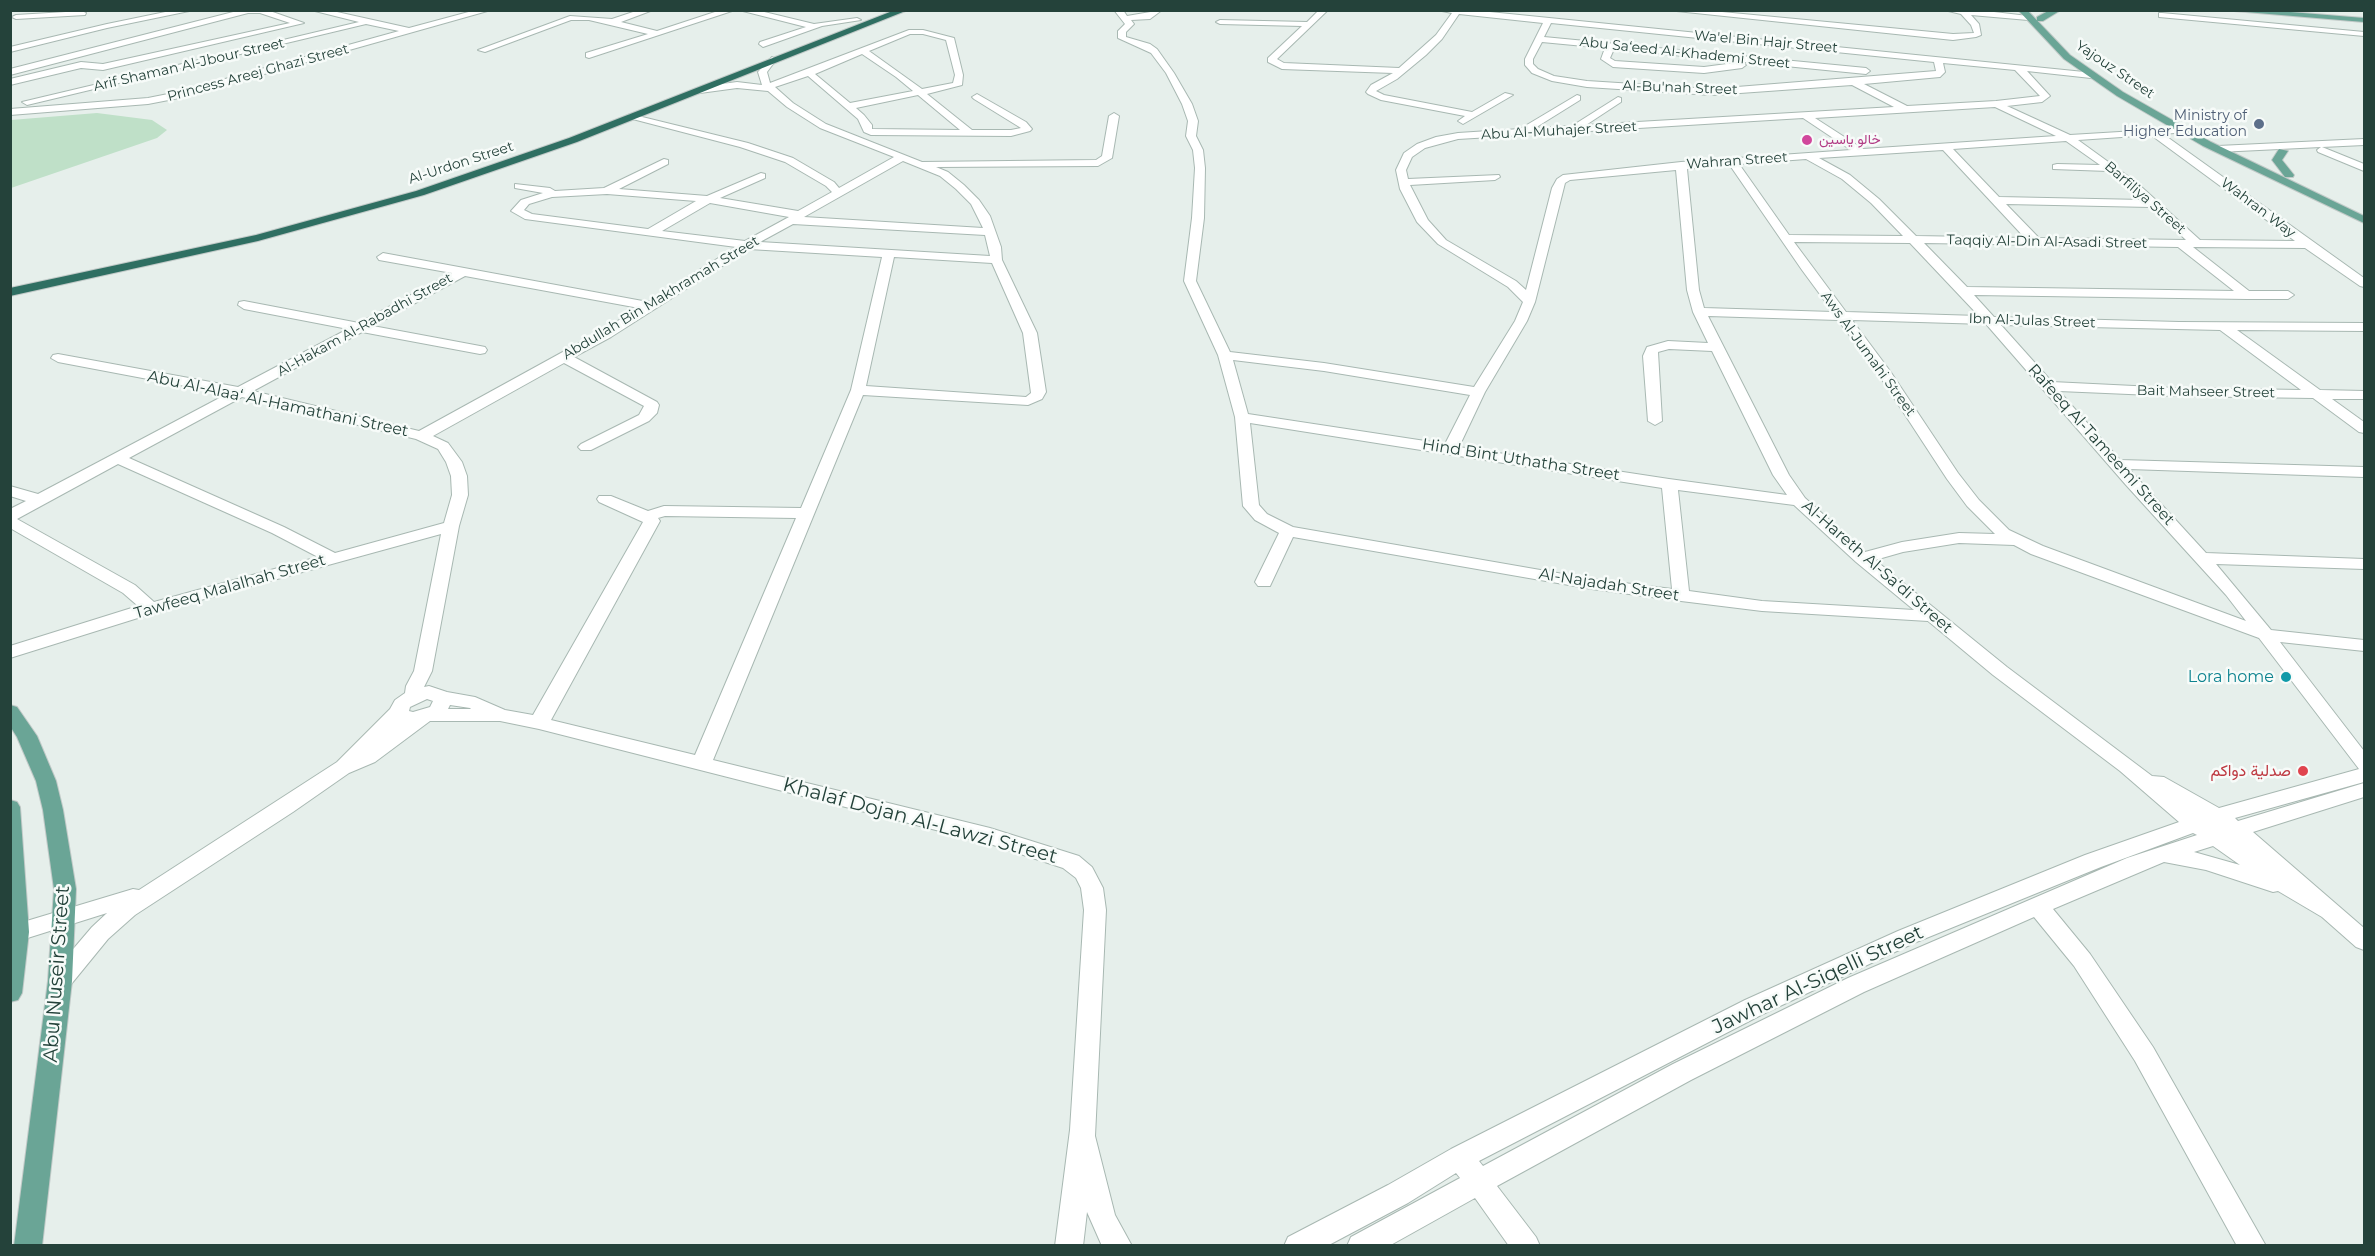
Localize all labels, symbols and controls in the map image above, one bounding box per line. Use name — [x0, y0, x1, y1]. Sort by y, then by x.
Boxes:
street label: Wa'el Bin Hajr Street — [1693, 27, 1839, 57]
street label: Abu Sa‘eed Al-Khademi Street — [1579, 34, 1791, 72]
street label: Arif Shaman Al-Jbour Street — [92, 35, 286, 95]
street label: Yajouz Street — [2072, 37, 2158, 103]
street label: Princess Areej Ghazi Street — [165, 41, 351, 105]
street label: Al-Bu'nah Street — [1622, 78, 1738, 98]
place label: Ministry of Higher Education — [2123, 108, 2247, 140]
marker: Ministry of Higher Education — [2252, 117, 2266, 131]
street label: Abu Al-Muhajer Street — [1481, 119, 1637, 143]
place label: خالو ياسين — [1819, 132, 1881, 148]
marker: خالو ياسين — [1800, 133, 1814, 147]
street label: Al-Urdon Street — [406, 138, 516, 188]
street label: Wahran Street — [1686, 149, 1788, 173]
street label: Barfiliya Street — [2101, 158, 2189, 238]
street label: Wahran Way — [2217, 174, 2299, 242]
street label: Taqqiy Al-Din Al-Asadi Street — [1947, 232, 2147, 252]
street label: Abdullah Bin Makhramah Street — [560, 233, 762, 363]
street label: Al-Hakam Al-Rabadhi Street — [274, 270, 456, 380]
street label: Aws Al-Jumahi Street — [1817, 288, 1919, 420]
street label: Ibn Al-Julas Street — [1968, 310, 2096, 332]
street label: Rafeeq Al-Tameemi Street — [2024, 360, 2178, 530]
street label: Abu Al-Alaa‘ Al-Hamathani Street — [146, 367, 410, 441]
street label: Bait Mahseer Street — [2137, 382, 2275, 402]
street label: Hind Bint Uthatha Street — [1421, 435, 1621, 485]
street label: Al-Hareth Al-Sa‘di Street — [1798, 496, 1956, 638]
street label: Tawfeeq Malalhah Street — [132, 550, 328, 624]
street label: Al-Najadah Street — [1537, 564, 1681, 606]
place label: Lora home — [2188, 667, 2274, 687]
marker: Lora home — [2279, 670, 2293, 684]
place label: صدلية دواكم — [2210, 761, 2291, 781]
marker: صدلية دواكم — [2296, 764, 2310, 778]
street label: Khalaf Dojan Al-Lawzi Street — [780, 773, 1060, 869]
street label: Abu Nuseir Street — [39, 885, 75, 1063]
street label: Jawhar Al-Siqelli Street — [1709, 921, 1927, 1039]

